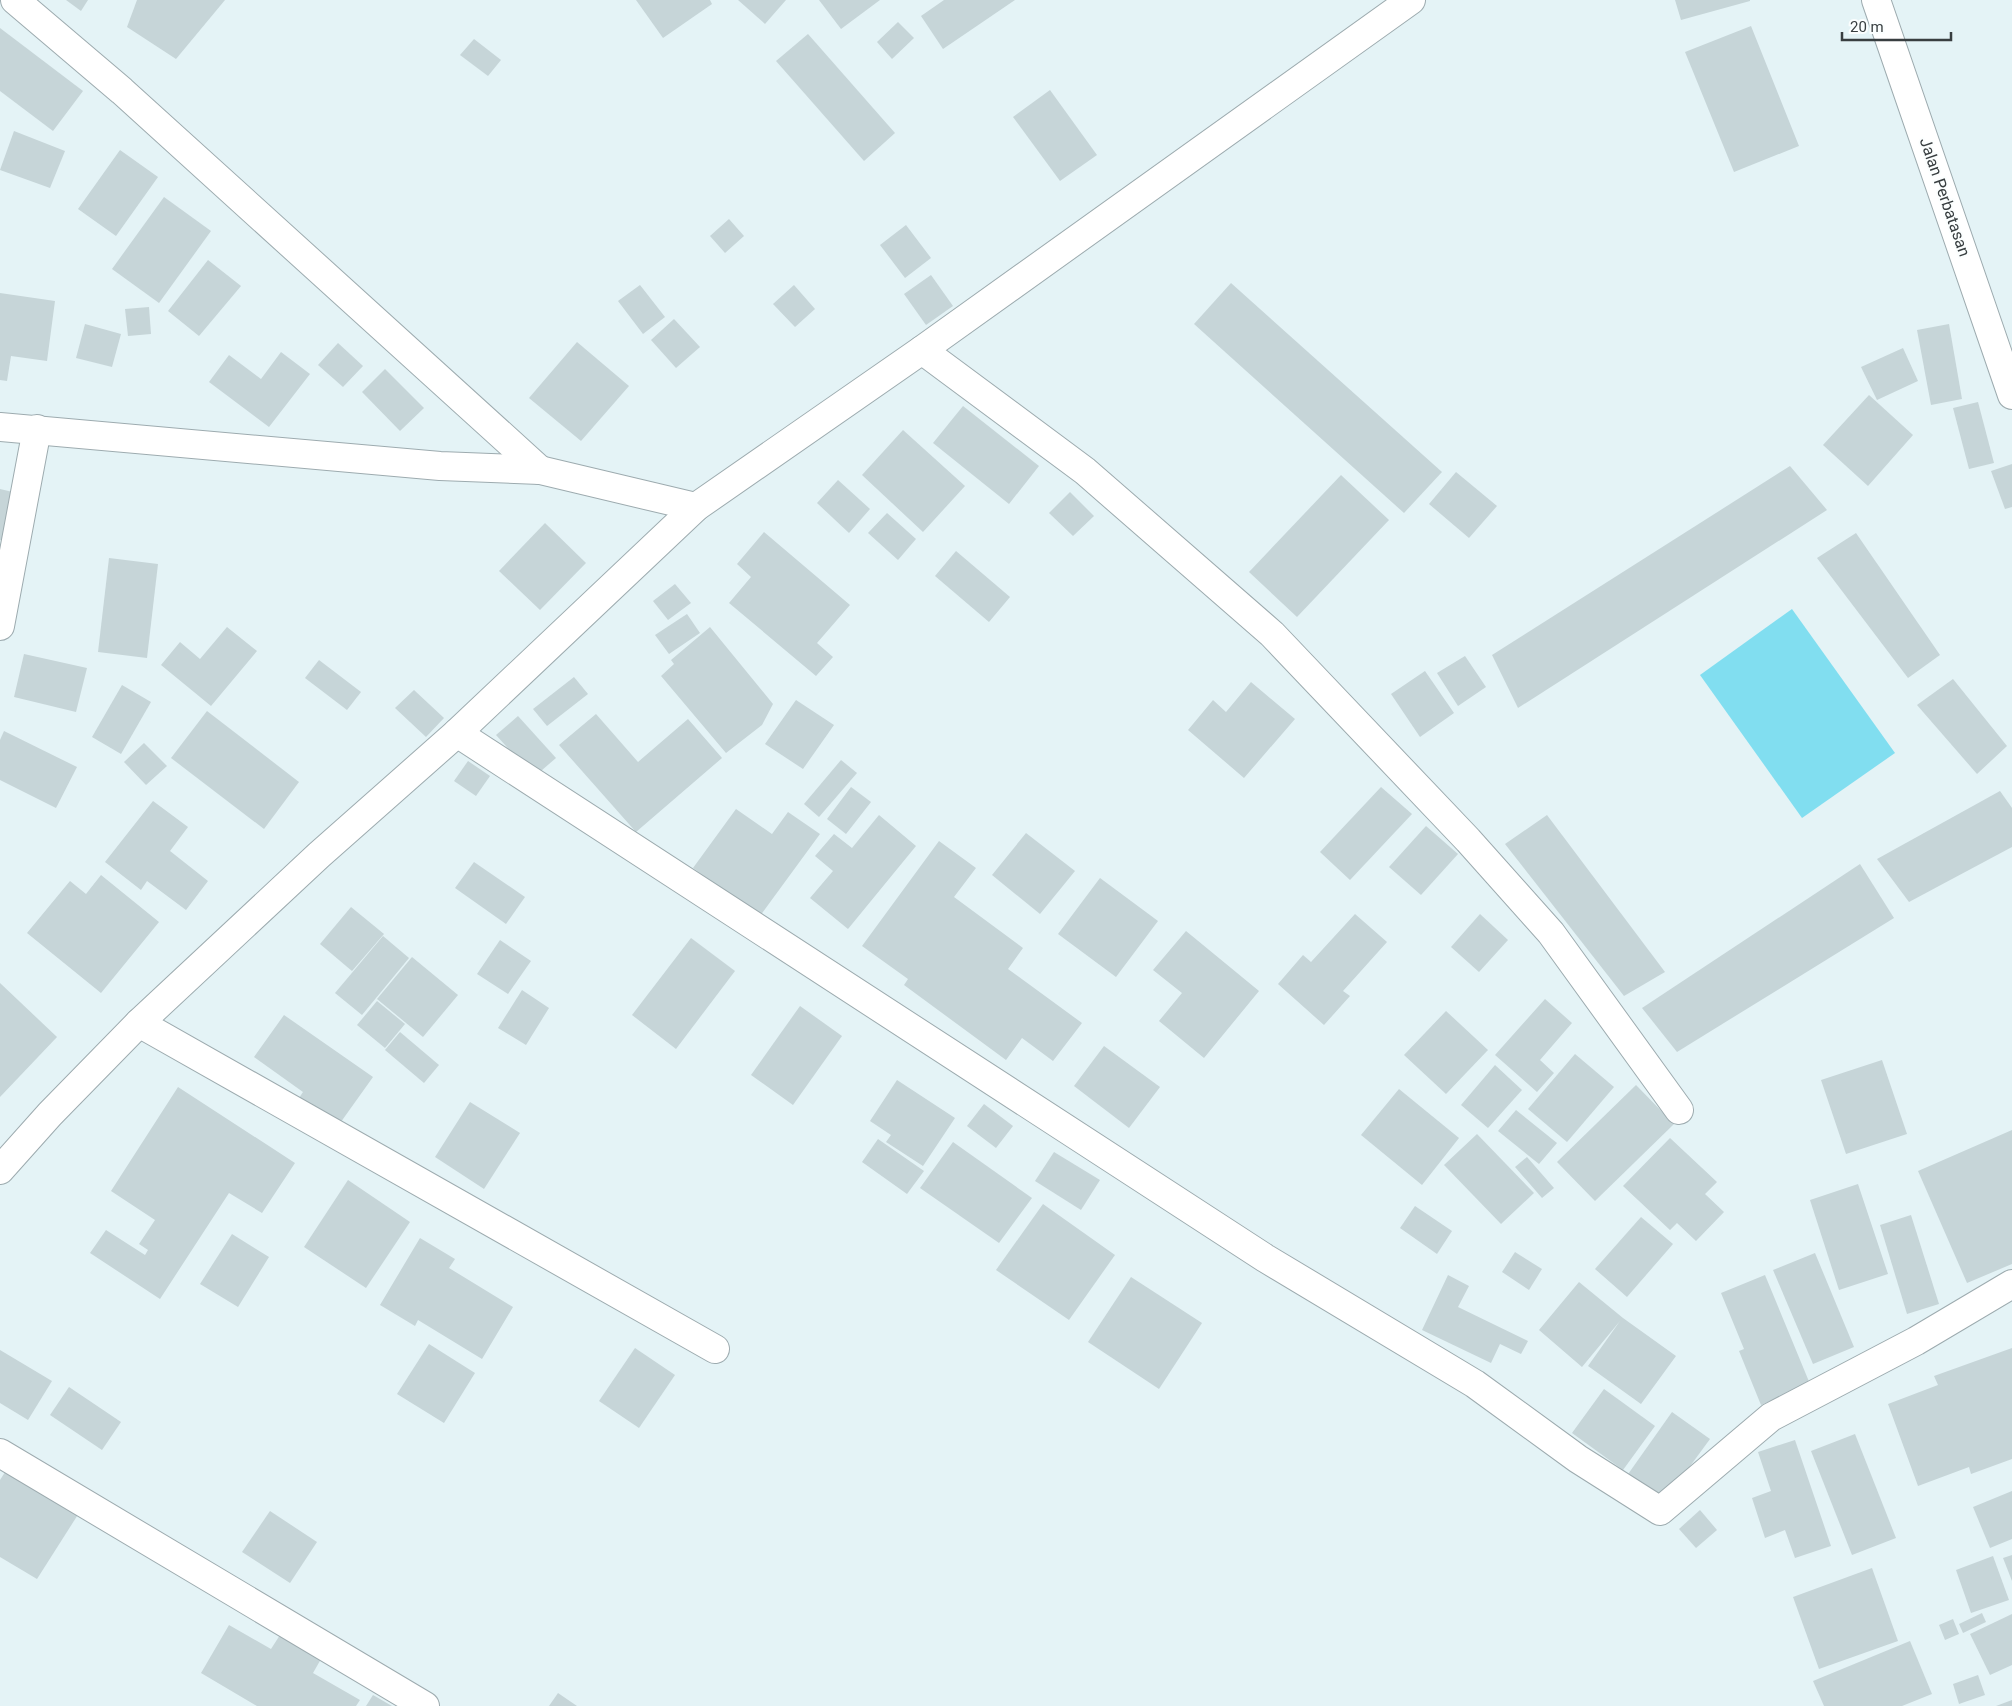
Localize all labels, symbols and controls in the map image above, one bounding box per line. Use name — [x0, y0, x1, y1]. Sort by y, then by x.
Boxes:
scale bar — [1842, 10, 1951, 42]
text: 20 m — [1850, 18, 1884, 36]
street label: Jalan Perbatasan — [1916, 135, 1974, 259]

